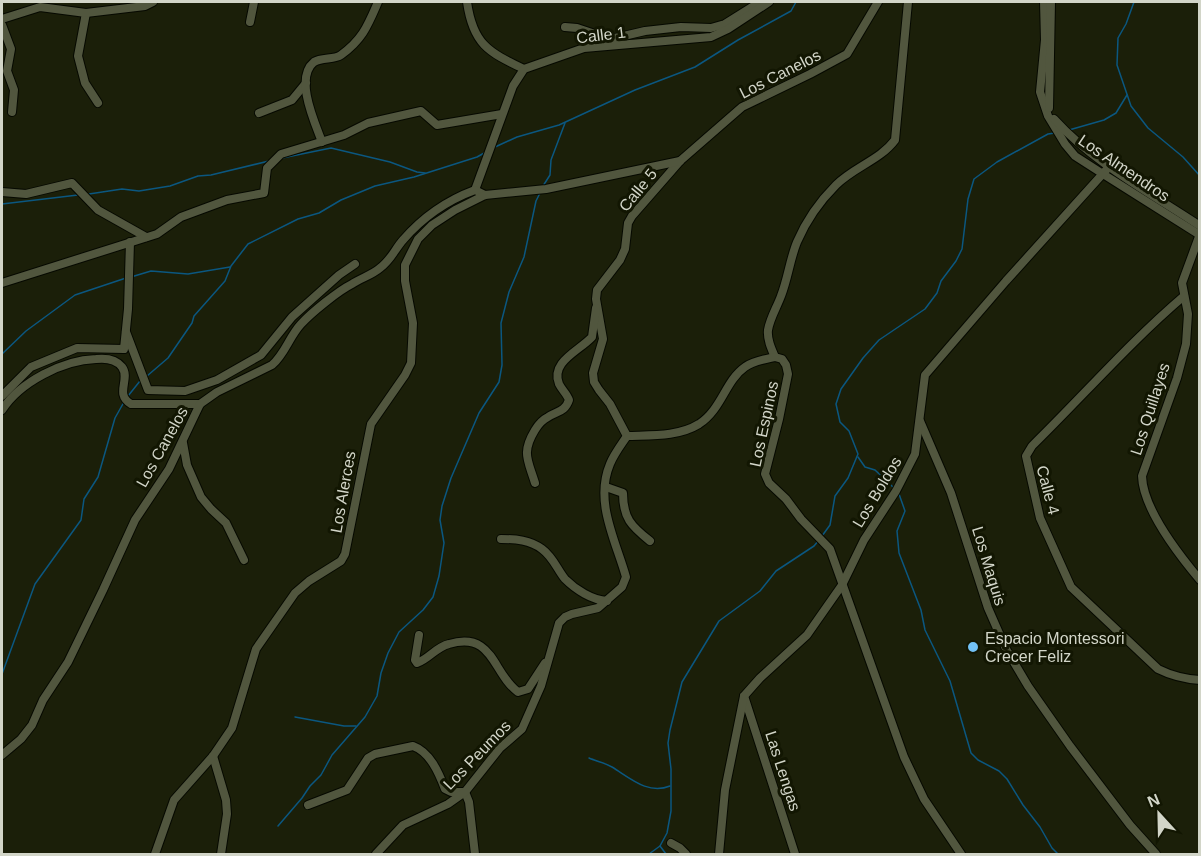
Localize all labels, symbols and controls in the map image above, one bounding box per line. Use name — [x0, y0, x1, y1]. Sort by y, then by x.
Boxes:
street label: Calle 1 — [575, 24, 627, 46]
street label: Los Canelos — [737, 46, 823, 102]
street label: Los Almendros — [1075, 131, 1173, 205]
street label: Calle 5 — [616, 165, 660, 215]
street label: Los Quillayes — [1127, 361, 1173, 457]
street label: Los Espinos — [747, 380, 781, 468]
street label: Los Canelos — [133, 404, 191, 490]
street label: Los Alerces — [327, 450, 359, 534]
street label: Los Boldos — [849, 454, 905, 530]
street label: Calle 4 — [1033, 464, 1063, 516]
street label: Los Maquis — [969, 524, 1009, 608]
place label: Espacio Montessori Crecer Feliz — [985, 630, 1125, 665]
marker: Espacio Montessori Crecer Feliz — [966, 640, 980, 654]
street label: Los Peumos — [440, 717, 514, 793]
street label: Las Lengas — [762, 729, 804, 813]
north arrow — [1129, 784, 1189, 844]
text: N — [1145, 791, 1162, 811]

